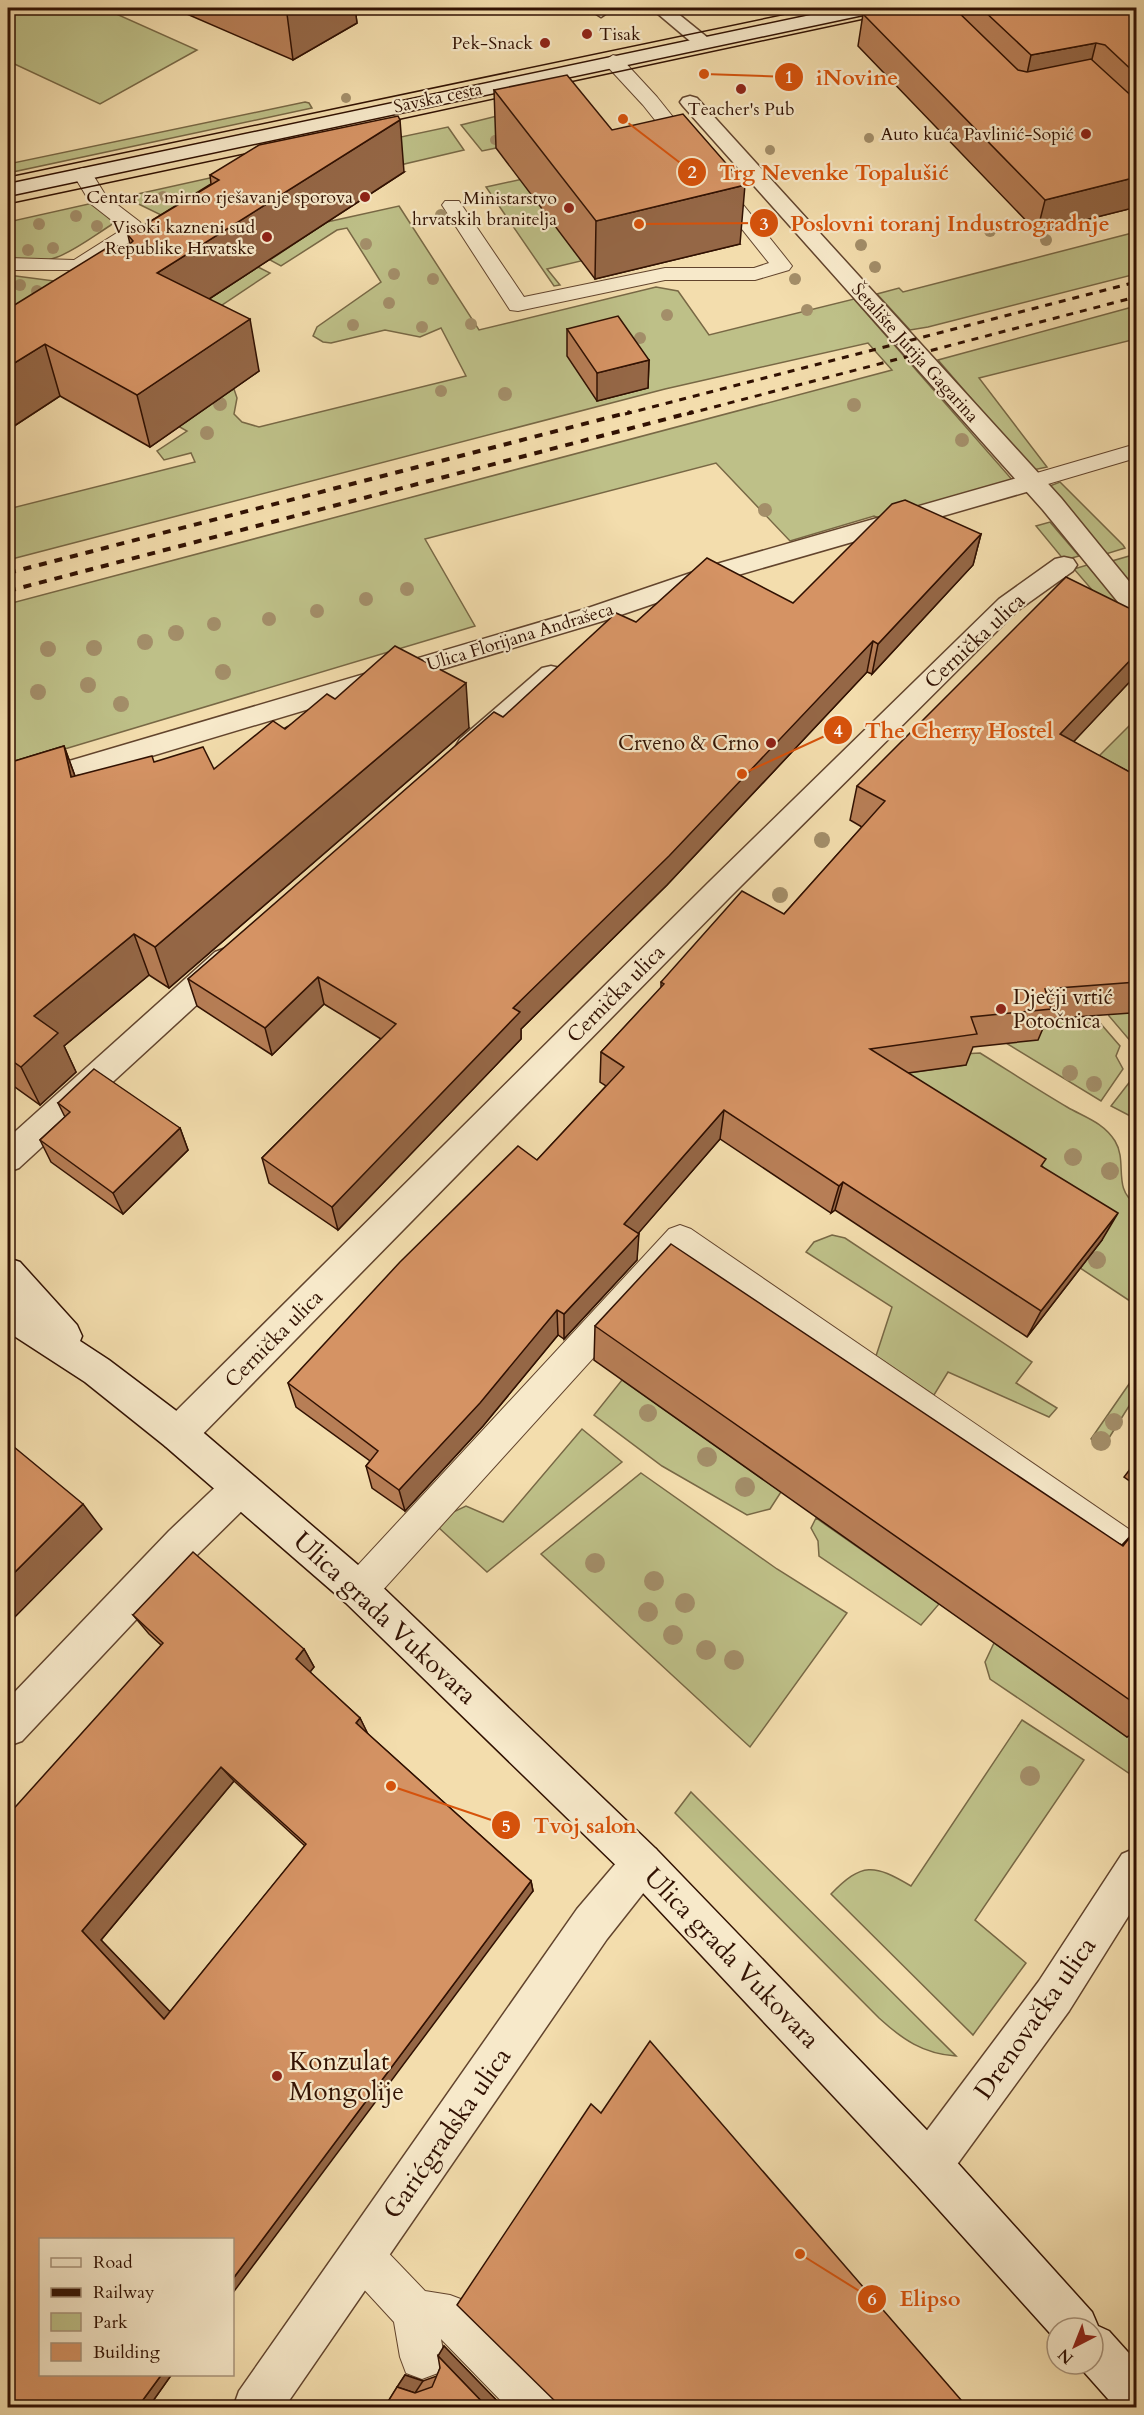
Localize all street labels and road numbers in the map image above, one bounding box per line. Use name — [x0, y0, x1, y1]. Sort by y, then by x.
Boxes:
street label: Savska cesta — [391, 76, 485, 120]
street label: Šetalište Jurija Gagarina — [846, 278, 985, 428]
street label: Cernička ulica — [918, 587, 1032, 695]
street label: Ulica Florijana Andrašeca — [423, 597, 617, 677]
street label: Cernička ulica — [560, 938, 672, 1050]
street label: Cernička ulica — [218, 1283, 330, 1395]
street label: Ulica grada Vukovara — [286, 1524, 484, 1712]
street label: Ulica grada Vukovara — [636, 1860, 828, 2056]
street label: Drenovačka ulica — [966, 1930, 1104, 2106]
street label: Garićgradska ulica — [375, 2040, 519, 2226]

